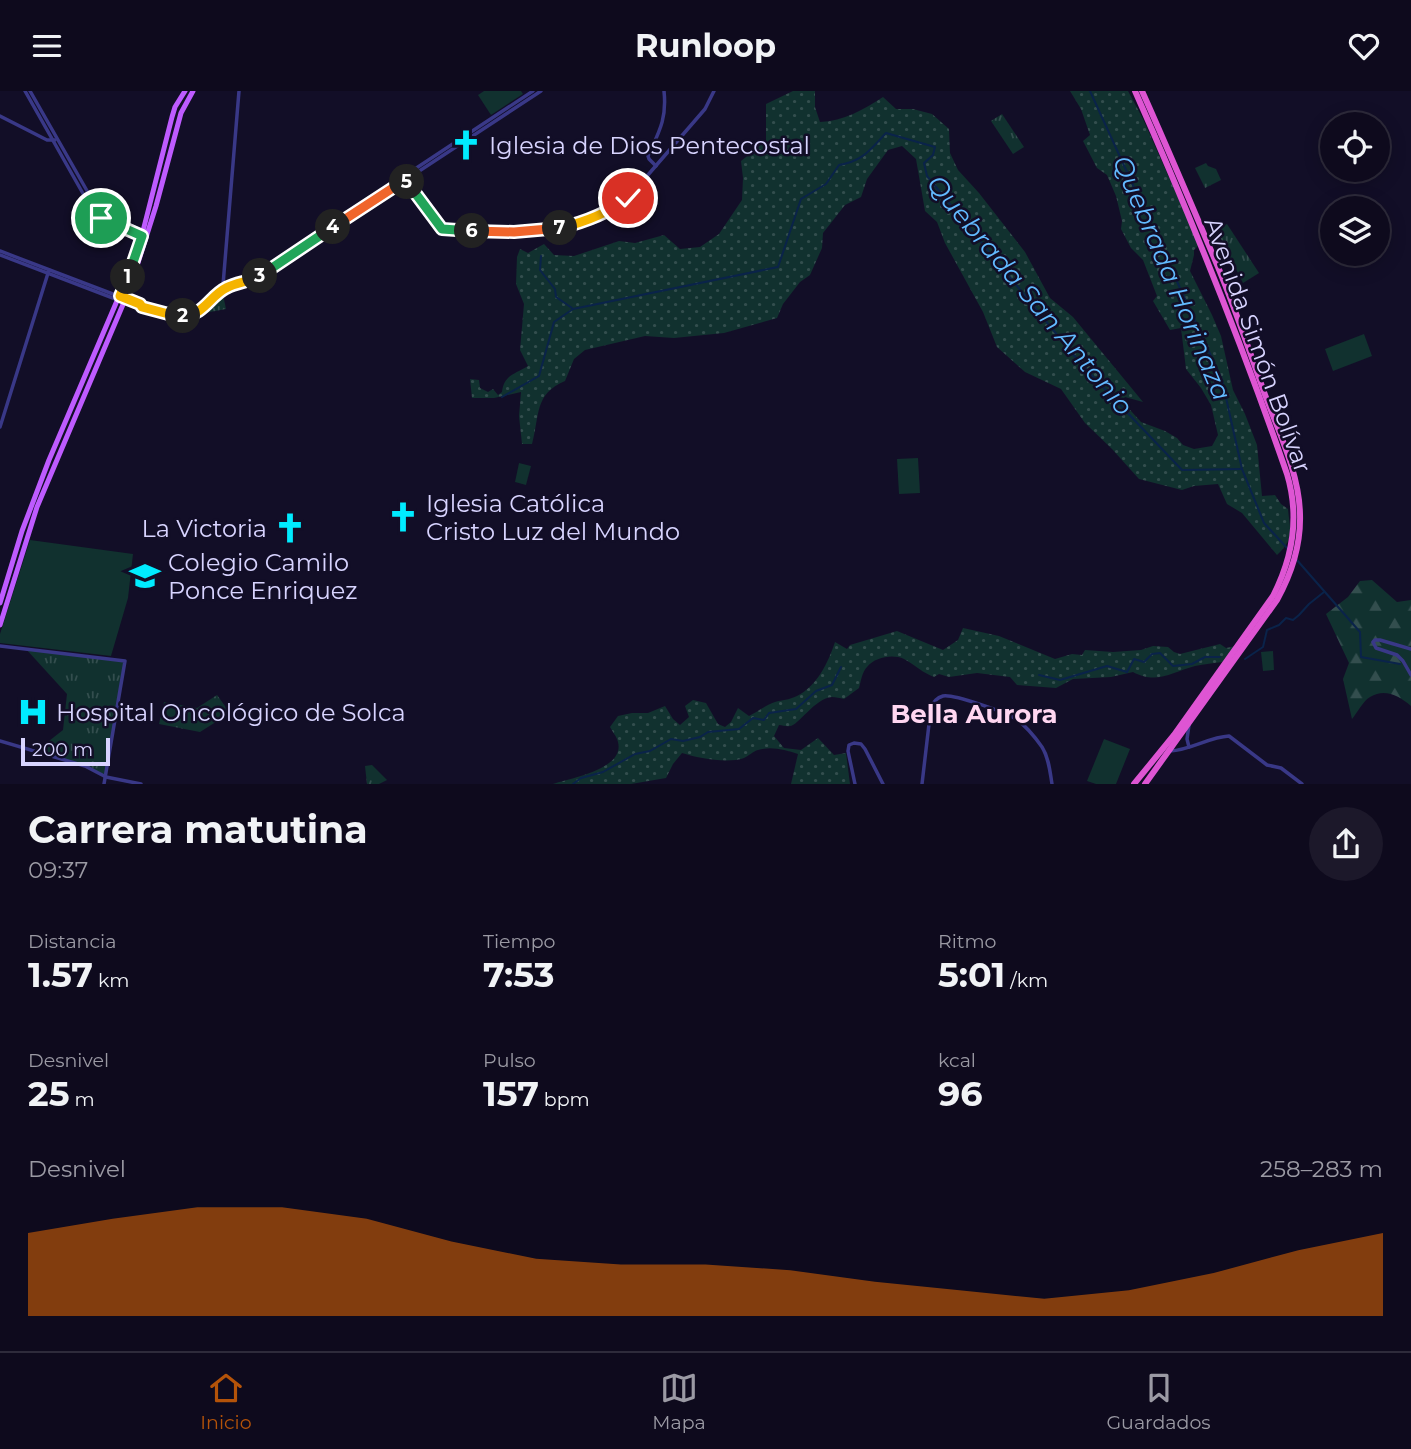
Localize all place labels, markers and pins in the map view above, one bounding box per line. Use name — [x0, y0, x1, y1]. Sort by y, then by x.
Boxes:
church icon: Iglesia de Dios Pentecostal — [449, 128, 483, 162]
place label: Iglesia de Dios Pentecostal — [489, 131, 810, 160]
pin: 5 — [390, 165, 424, 199]
pin — [598, 168, 658, 228]
pin — [71, 188, 131, 248]
pin: 4 — [316, 209, 350, 245]
pin: 7 — [542, 211, 578, 245]
pin: 6 — [454, 213, 490, 249]
pin: 1 — [110, 259, 146, 295]
pin: 3 — [243, 259, 278, 293]
pin: 2 — [166, 299, 200, 334]
place label: Iglesia Católica Cristo Luz del Mundo — [426, 489, 680, 546]
church icon: Iglesia Católica Cristo Luz del Mundo — [386, 500, 420, 534]
church icon: La Victoria — [273, 511, 307, 545]
place label: La Victoria — [142, 514, 267, 543]
place label: Colegio Camilo Ponce Enriquez — [168, 548, 358, 605]
school or university icon: Colegio Camilo Ponce Enriquez — [128, 559, 162, 593]
hospital icon: Hospital Oncológico de Solca — [16, 695, 50, 729]
place label: Hospital Oncológico de Solca — [56, 698, 406, 727]

